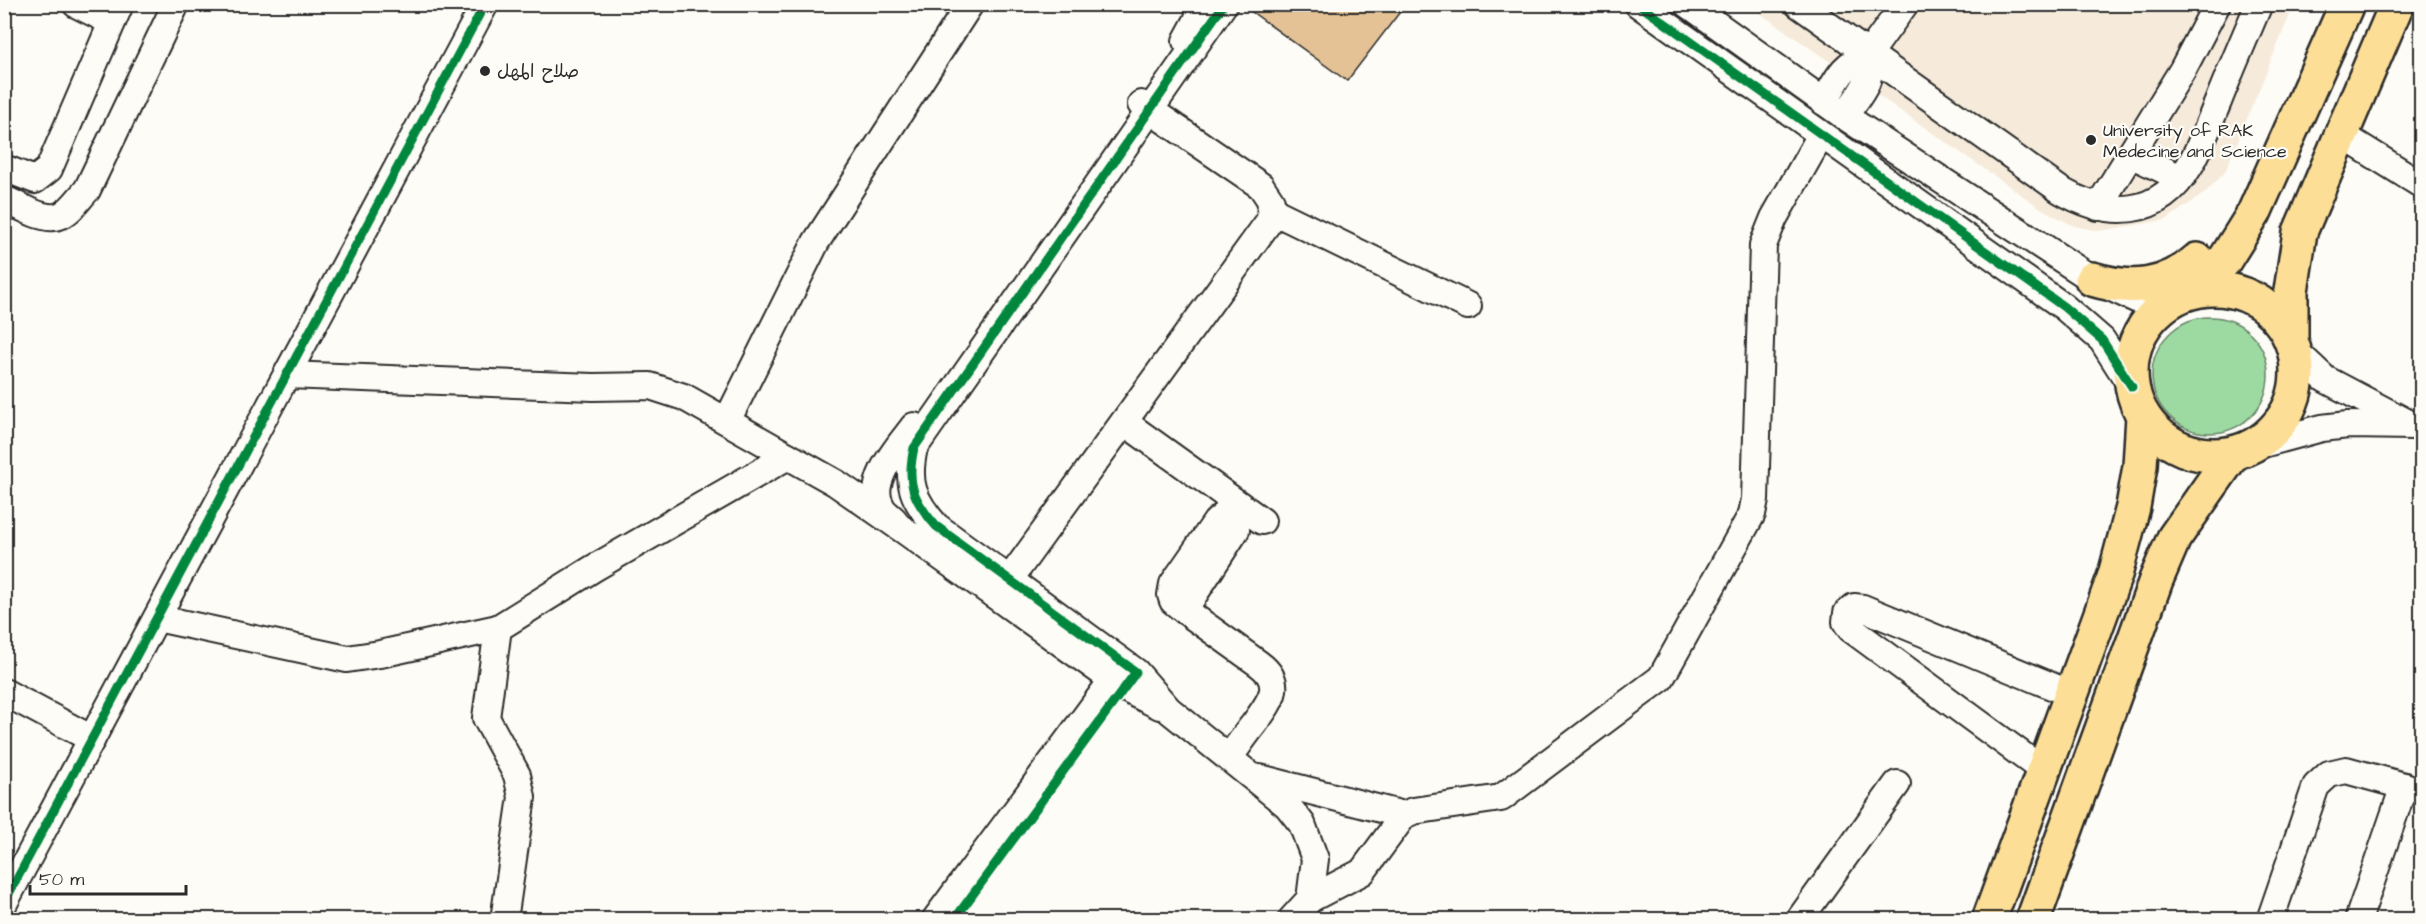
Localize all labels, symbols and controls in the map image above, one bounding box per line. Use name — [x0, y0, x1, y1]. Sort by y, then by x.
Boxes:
place label: صلاح المهل — [497, 59, 579, 84]
marker: صلاح المهل — [478, 64, 492, 78]
place label: University of RAK Medecine and Science — [2103, 118, 2287, 164]
marker: University of RAK Medecine and Science — [2084, 133, 2098, 147]
scale bar — [30, 858, 186, 896]
text: 50 m — [39, 867, 84, 892]

